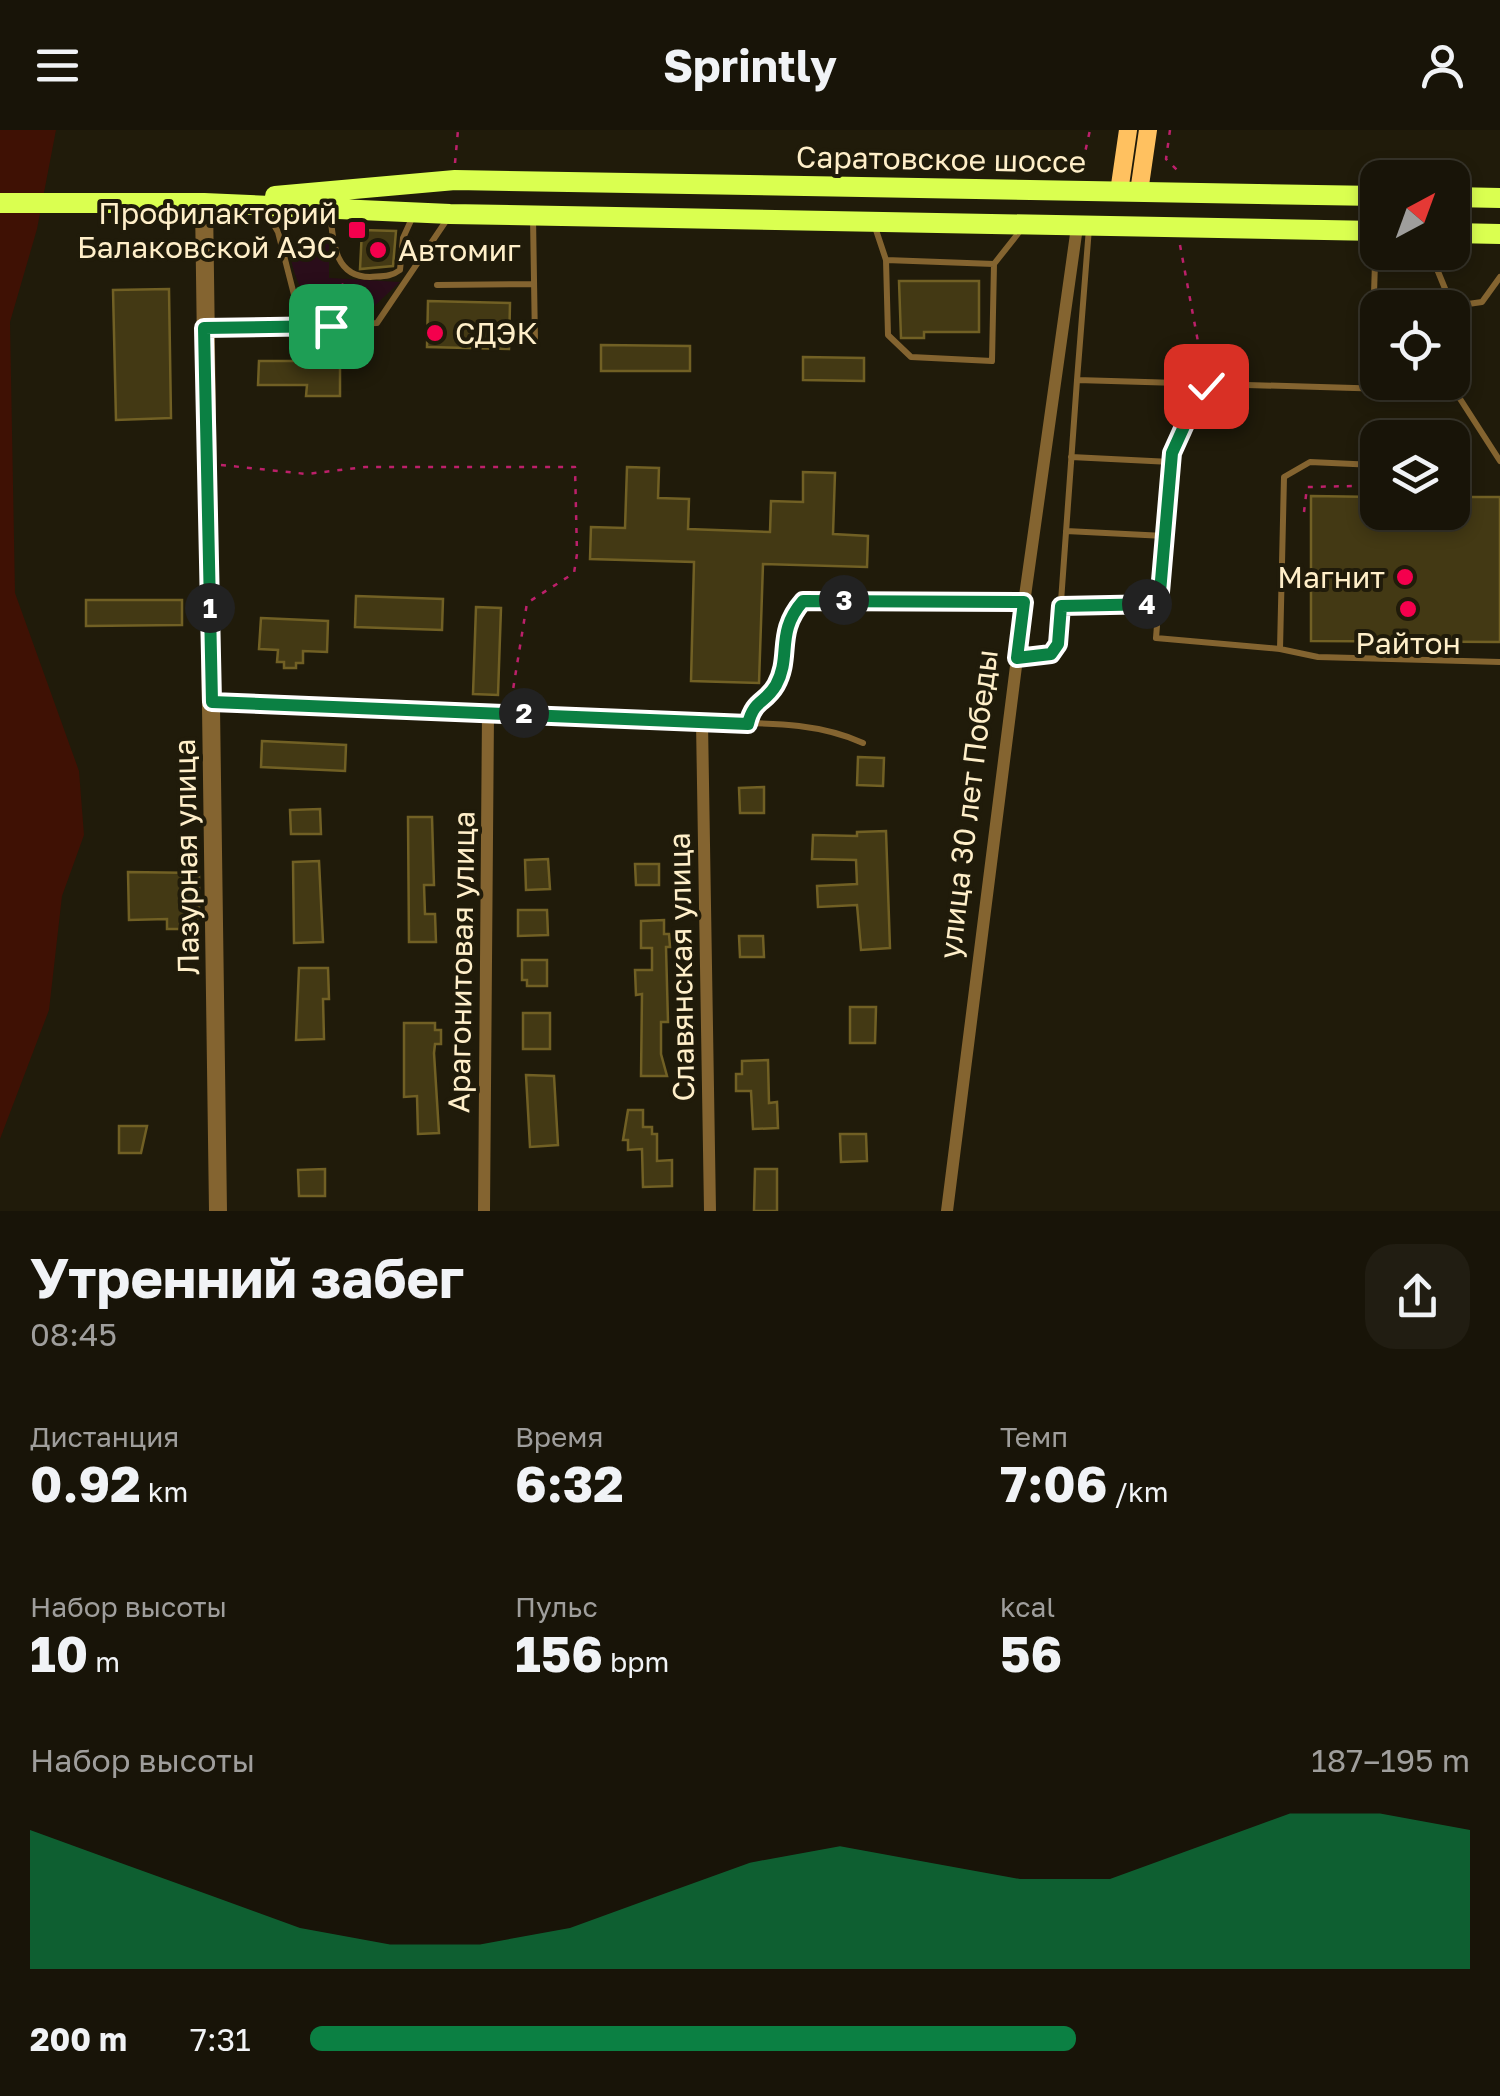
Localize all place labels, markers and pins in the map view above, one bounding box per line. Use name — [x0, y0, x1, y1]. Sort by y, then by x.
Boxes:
place label: Профилакторий Балаковской АЭС — [77, 195, 337, 265]
marker: Профилакторий Балаковской АЭС — [346, 219, 368, 241]
place label: Автомиг — [398, 232, 521, 268]
marker: Автомиг — [367, 239, 389, 261]
pin — [289, 284, 374, 369]
place label: СДЭК — [455, 315, 538, 351]
marker: СДЭК — [424, 322, 446, 344]
pin — [1164, 344, 1249, 429]
place label: Магнит — [1277, 559, 1385, 595]
marker: Магнит — [1394, 566, 1416, 588]
pin: 3 — [819, 575, 869, 625]
pin: 4 — [1122, 579, 1172, 629]
pin: 1 — [185, 583, 235, 633]
marker: Райтон — [1397, 598, 1419, 620]
place label: Райтон — [1355, 625, 1461, 661]
pin: 2 — [499, 688, 549, 738]

